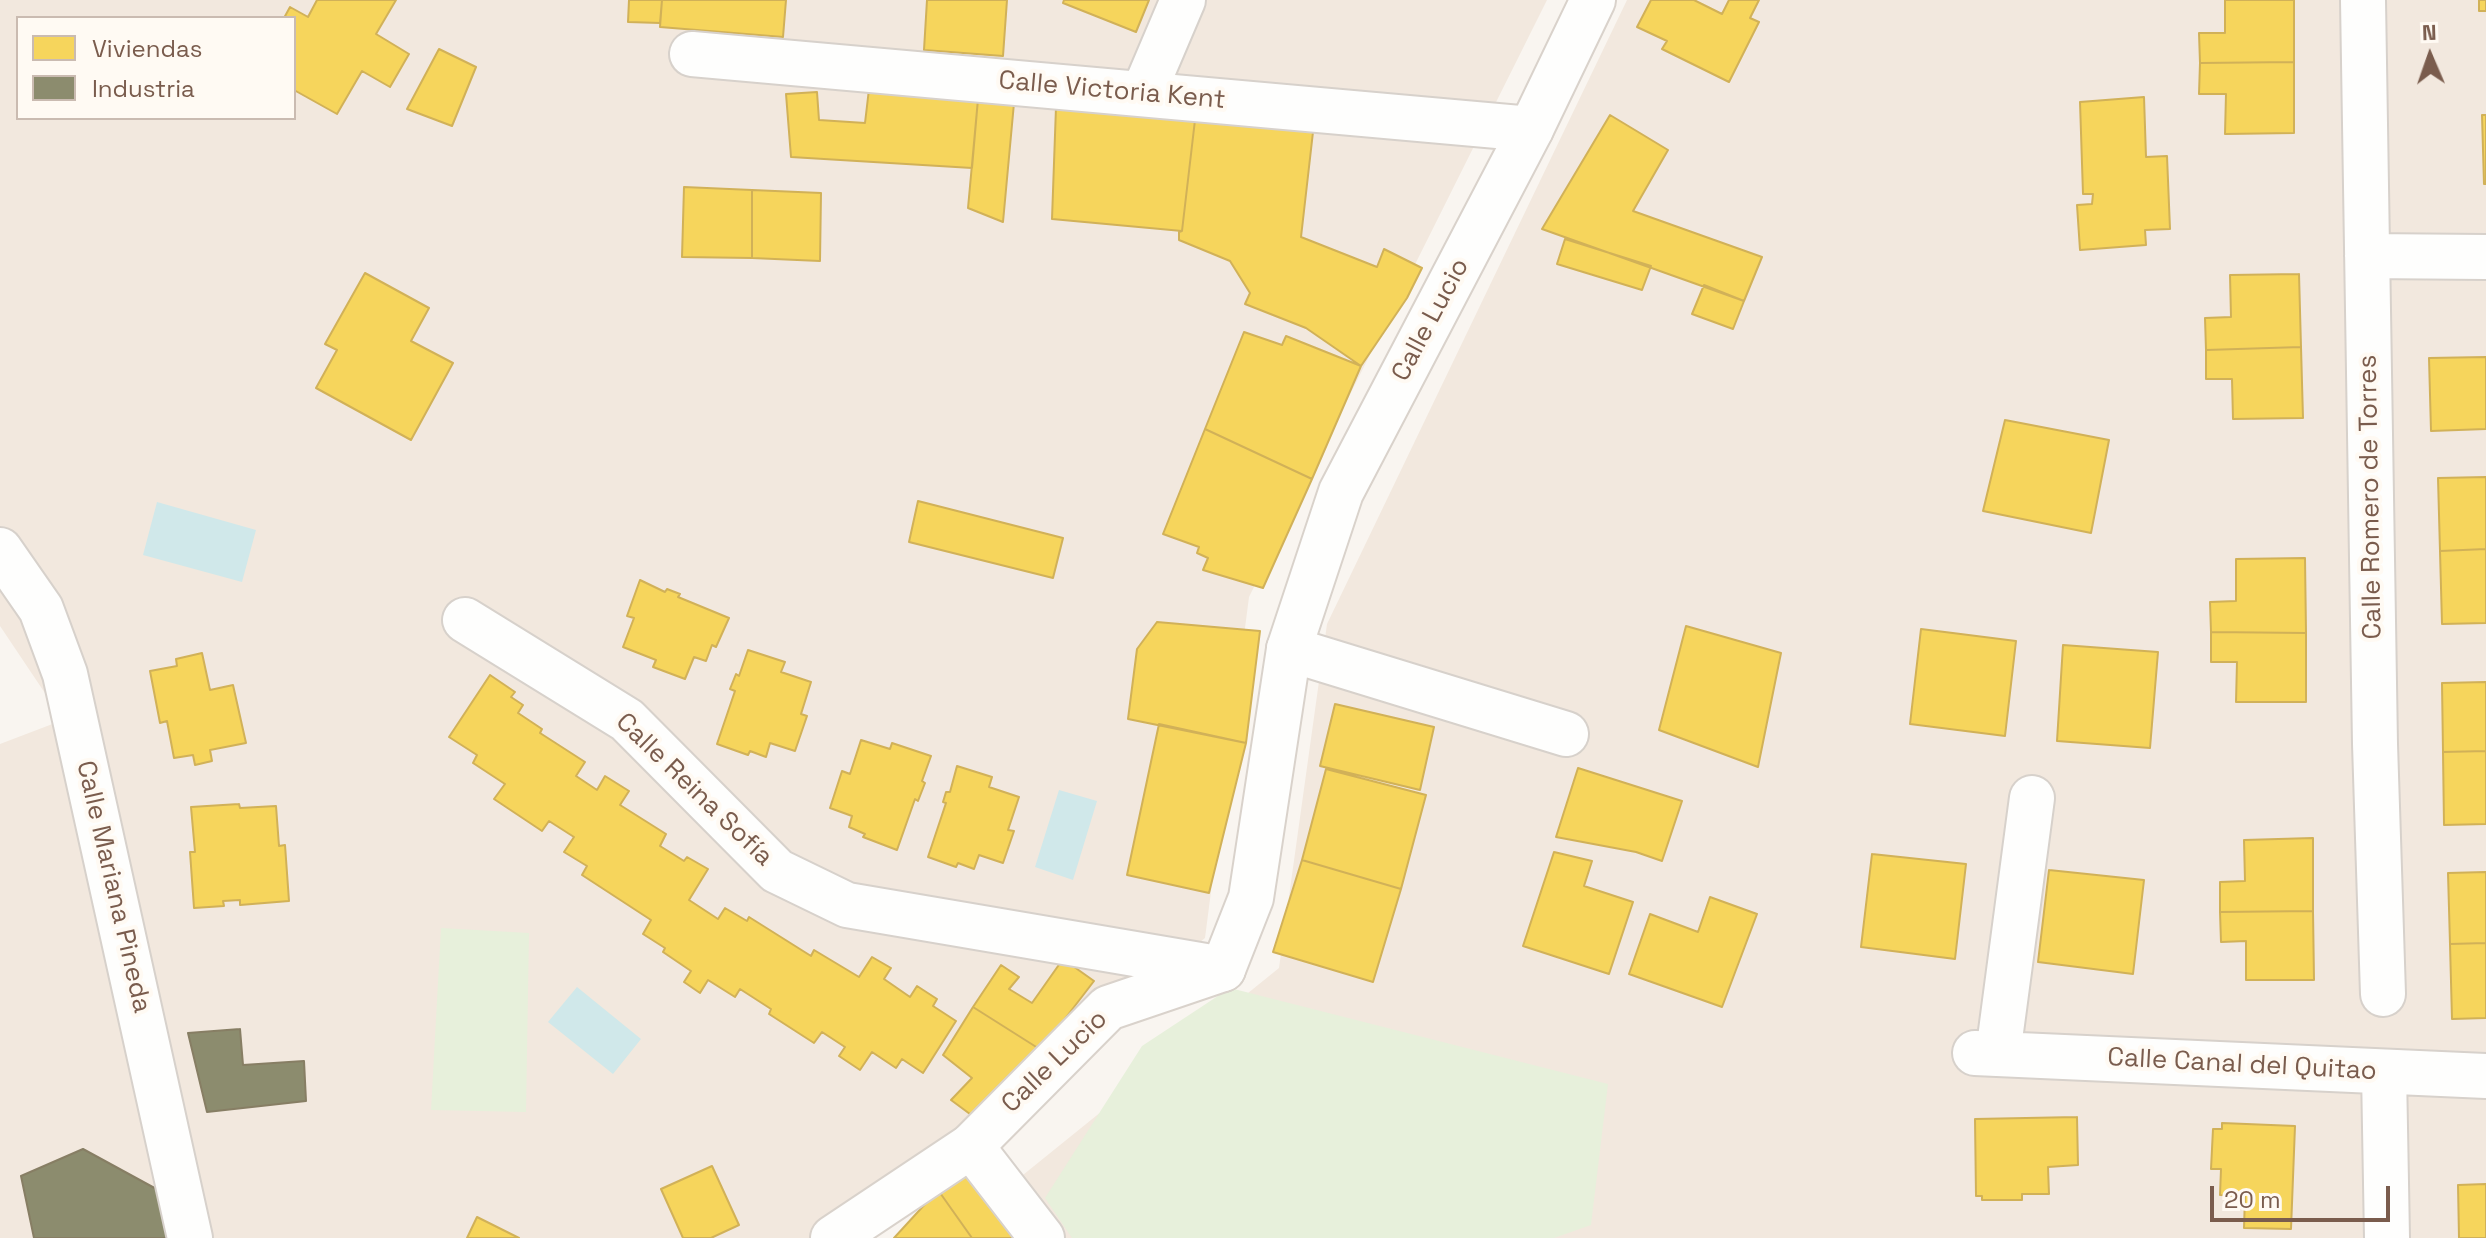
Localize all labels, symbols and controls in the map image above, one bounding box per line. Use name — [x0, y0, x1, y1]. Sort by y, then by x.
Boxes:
legend — [16, 16, 296, 120]
north arrow — [2390, 16, 2470, 96]
text: N — [2421, 18, 2437, 46]
text: Viviendas — [92, 33, 202, 64]
street label: Calle Victoria Kent — [997, 66, 1227, 116]
text: Industria — [92, 73, 195, 104]
street label: Calle Lucio — [1386, 253, 1476, 387]
street label: Calle Romero de Torres — [2353, 354, 2389, 640]
street label: Calle Reina Sofía — [609, 707, 779, 873]
street label: Calle Mariana Pineda — [69, 758, 157, 1016]
street label: Calle Lucio — [996, 1004, 1114, 1120]
street label: Calle Canal del Quitao — [2107, 1042, 2377, 1088]
scale bar — [2214, 1170, 2394, 1220]
text: 20 m — [2224, 1184, 2281, 1215]

